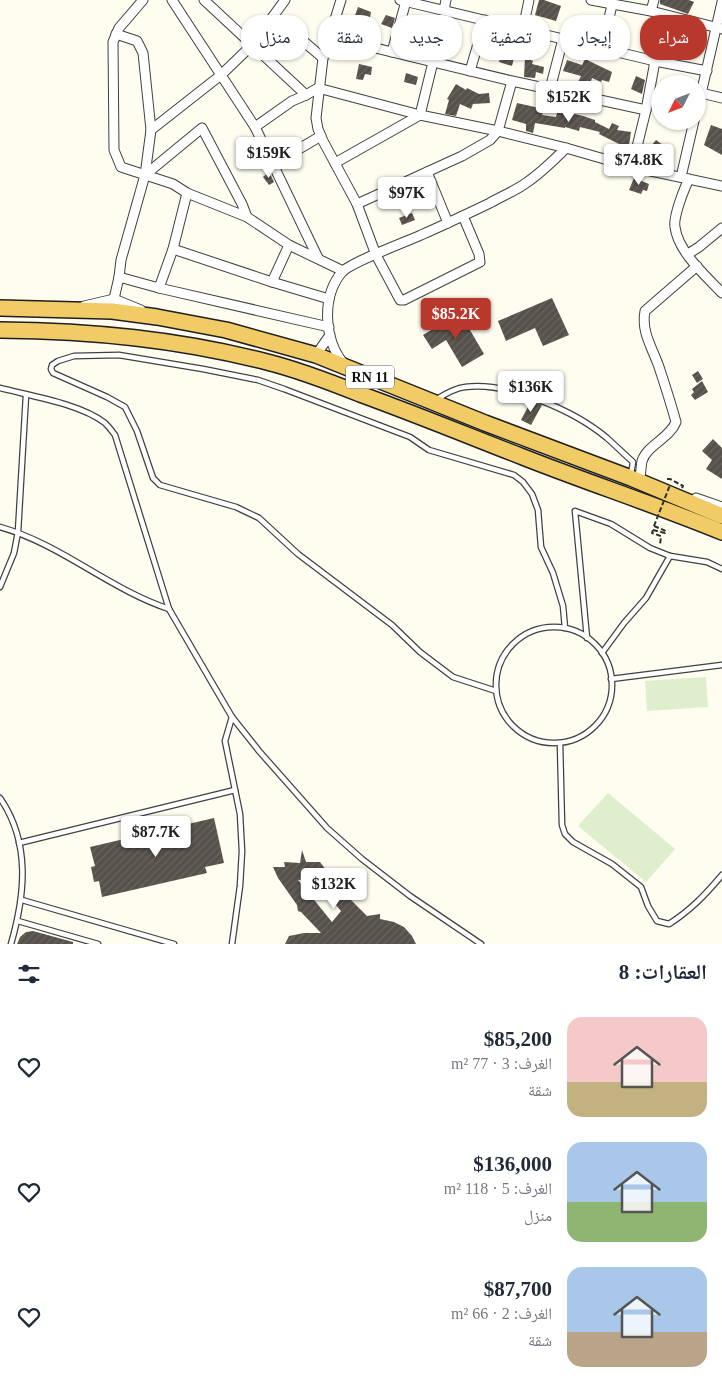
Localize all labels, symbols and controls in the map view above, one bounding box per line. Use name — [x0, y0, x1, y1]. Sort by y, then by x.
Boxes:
chip: منزل — [241, 15, 308, 60]
chip: شقة — [318, 15, 381, 60]
chip: جديد — [391, 15, 462, 60]
chip: تصفية — [472, 15, 550, 60]
chip: إيجار — [560, 15, 630, 60]
chip: شراء — [640, 15, 707, 60]
north arrow — [651, 75, 706, 130]
map controls — [651, 75, 706, 130]
pin: $152K — [534, 80, 604, 123]
text: $152K — [547, 88, 591, 105]
pin: $159K — [234, 136, 304, 179]
text: $159K — [247, 144, 291, 161]
pin: $74.8K — [598, 144, 680, 186]
text: $74.8K — [615, 151, 663, 168]
pin: $97K — [377, 176, 437, 219]
text: $97K — [389, 184, 425, 201]
pin: $85.2K — [415, 298, 497, 340]
text: $85.2K — [432, 305, 480, 322]
road number: RN 11 — [346, 366, 394, 388]
pin: $136K — [496, 370, 566, 413]
text: $136K — [509, 378, 553, 395]
pin: $87.7K — [115, 816, 197, 858]
text: $87.7K — [132, 823, 180, 840]
pin: $132K — [299, 868, 369, 910]
text: $132K — [312, 875, 356, 892]
icon: filters — [15, 960, 43, 988]
text: العقارات: 8 — [619, 960, 707, 984]
text: $85,200 — [484, 1027, 552, 1051]
icon: home — [607, 1037, 667, 1097]
icon: heart — [15, 1053, 43, 1081]
text: الغرف: 3 · 77 m² — [451, 1055, 552, 1072]
text: شقة — [528, 1082, 552, 1099]
text: $136,000 — [473, 1152, 552, 1176]
icon: home — [607, 1162, 667, 1222]
icon: heart — [15, 1178, 43, 1206]
text: الغرف: 5 · 118 m² — [444, 1180, 552, 1197]
text: منزل — [524, 1207, 552, 1224]
text: $87,700 — [484, 1277, 552, 1301]
icon: home — [607, 1287, 667, 1347]
icon: heart — [15, 1303, 43, 1331]
text: الغرف: 2 · 66 m² — [451, 1305, 552, 1322]
text: شقة — [528, 1332, 552, 1349]

